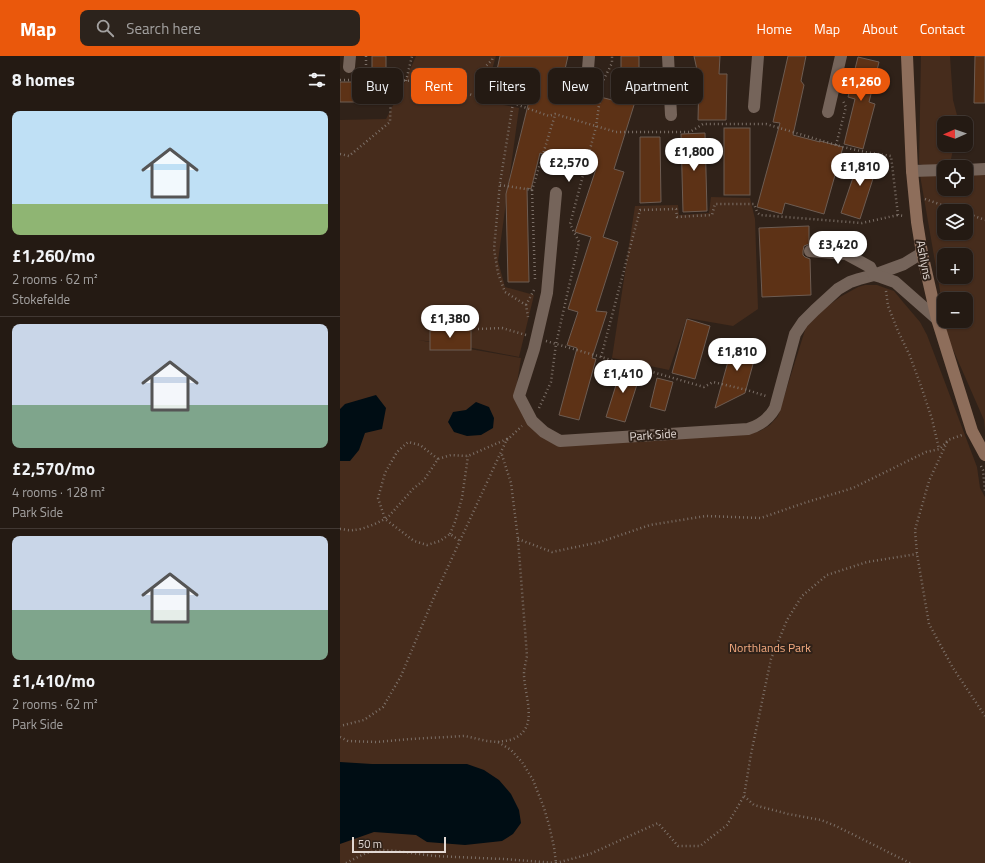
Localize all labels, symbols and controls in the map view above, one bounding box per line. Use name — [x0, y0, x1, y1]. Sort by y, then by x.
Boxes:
search box — [80, 10, 360, 46]
text: Map — [20, 14, 56, 43]
icon: search — [94, 17, 116, 39]
text: Search here — [126, 17, 201, 40]
text: Home — [757, 18, 792, 39]
text: Map — [814, 18, 840, 39]
text: About — [862, 18, 898, 39]
text: Contact — [920, 18, 965, 39]
text: 8 homes — [12, 67, 75, 93]
chip: Buy — [352, 68, 403, 104]
chip: Rent — [411, 68, 467, 104]
chip: Filters — [475, 68, 540, 104]
chip: New — [548, 68, 603, 104]
chip: Apartment — [611, 68, 703, 104]
pin: £1,260 — [828, 68, 894, 102]
icon: filters — [306, 69, 328, 91]
text: £1,260 — [841, 71, 881, 91]
north arrow — [937, 116, 973, 152]
map controls — [937, 116, 973, 328]
icon: home — [134, 137, 206, 209]
pin: £1,800 — [661, 138, 727, 172]
text: £1,800 — [674, 141, 714, 161]
pin: £2,570 — [536, 149, 602, 183]
text: £2,570 — [549, 152, 589, 172]
pin: £1,810 — [827, 153, 893, 187]
text: £1,810 — [840, 156, 880, 176]
button: locate — [937, 160, 973, 196]
button: layers — [937, 204, 973, 240]
pin: £3,420 — [805, 231, 871, 265]
text: £3,420 — [818, 234, 858, 254]
street label: Ashlyns — [911, 239, 938, 282]
text: £1,260/mo — [12, 243, 95, 269]
button: + — [937, 248, 973, 284]
text: 2 rooms · 62 m² — [12, 269, 98, 289]
text: Stokefelde — [12, 289, 70, 309]
button: − — [937, 292, 973, 328]
pin: £1,380 — [417, 305, 483, 339]
text: £1,380 — [430, 308, 470, 328]
pin: £1,810 — [704, 338, 770, 372]
text: £1,810 — [717, 341, 757, 361]
icon: home — [134, 350, 206, 422]
pin: £1,410 — [590, 360, 656, 394]
text: £1,410 — [603, 363, 643, 383]
street label: Park Side — [629, 423, 677, 446]
text: £2,570/mo — [12, 456, 95, 482]
text: 4 rooms · 128 m² — [12, 482, 105, 502]
text: Park Side — [12, 502, 63, 522]
icon: home — [134, 562, 206, 634]
park label: Northlands Park — [729, 638, 811, 657]
text: £1,410/mo — [12, 668, 95, 694]
text: 2 rooms · 62 m² — [12, 694, 98, 714]
text: Park Side — [12, 714, 63, 734]
scale bar — [352, 835, 446, 854]
text: 50 m — [358, 836, 382, 852]

